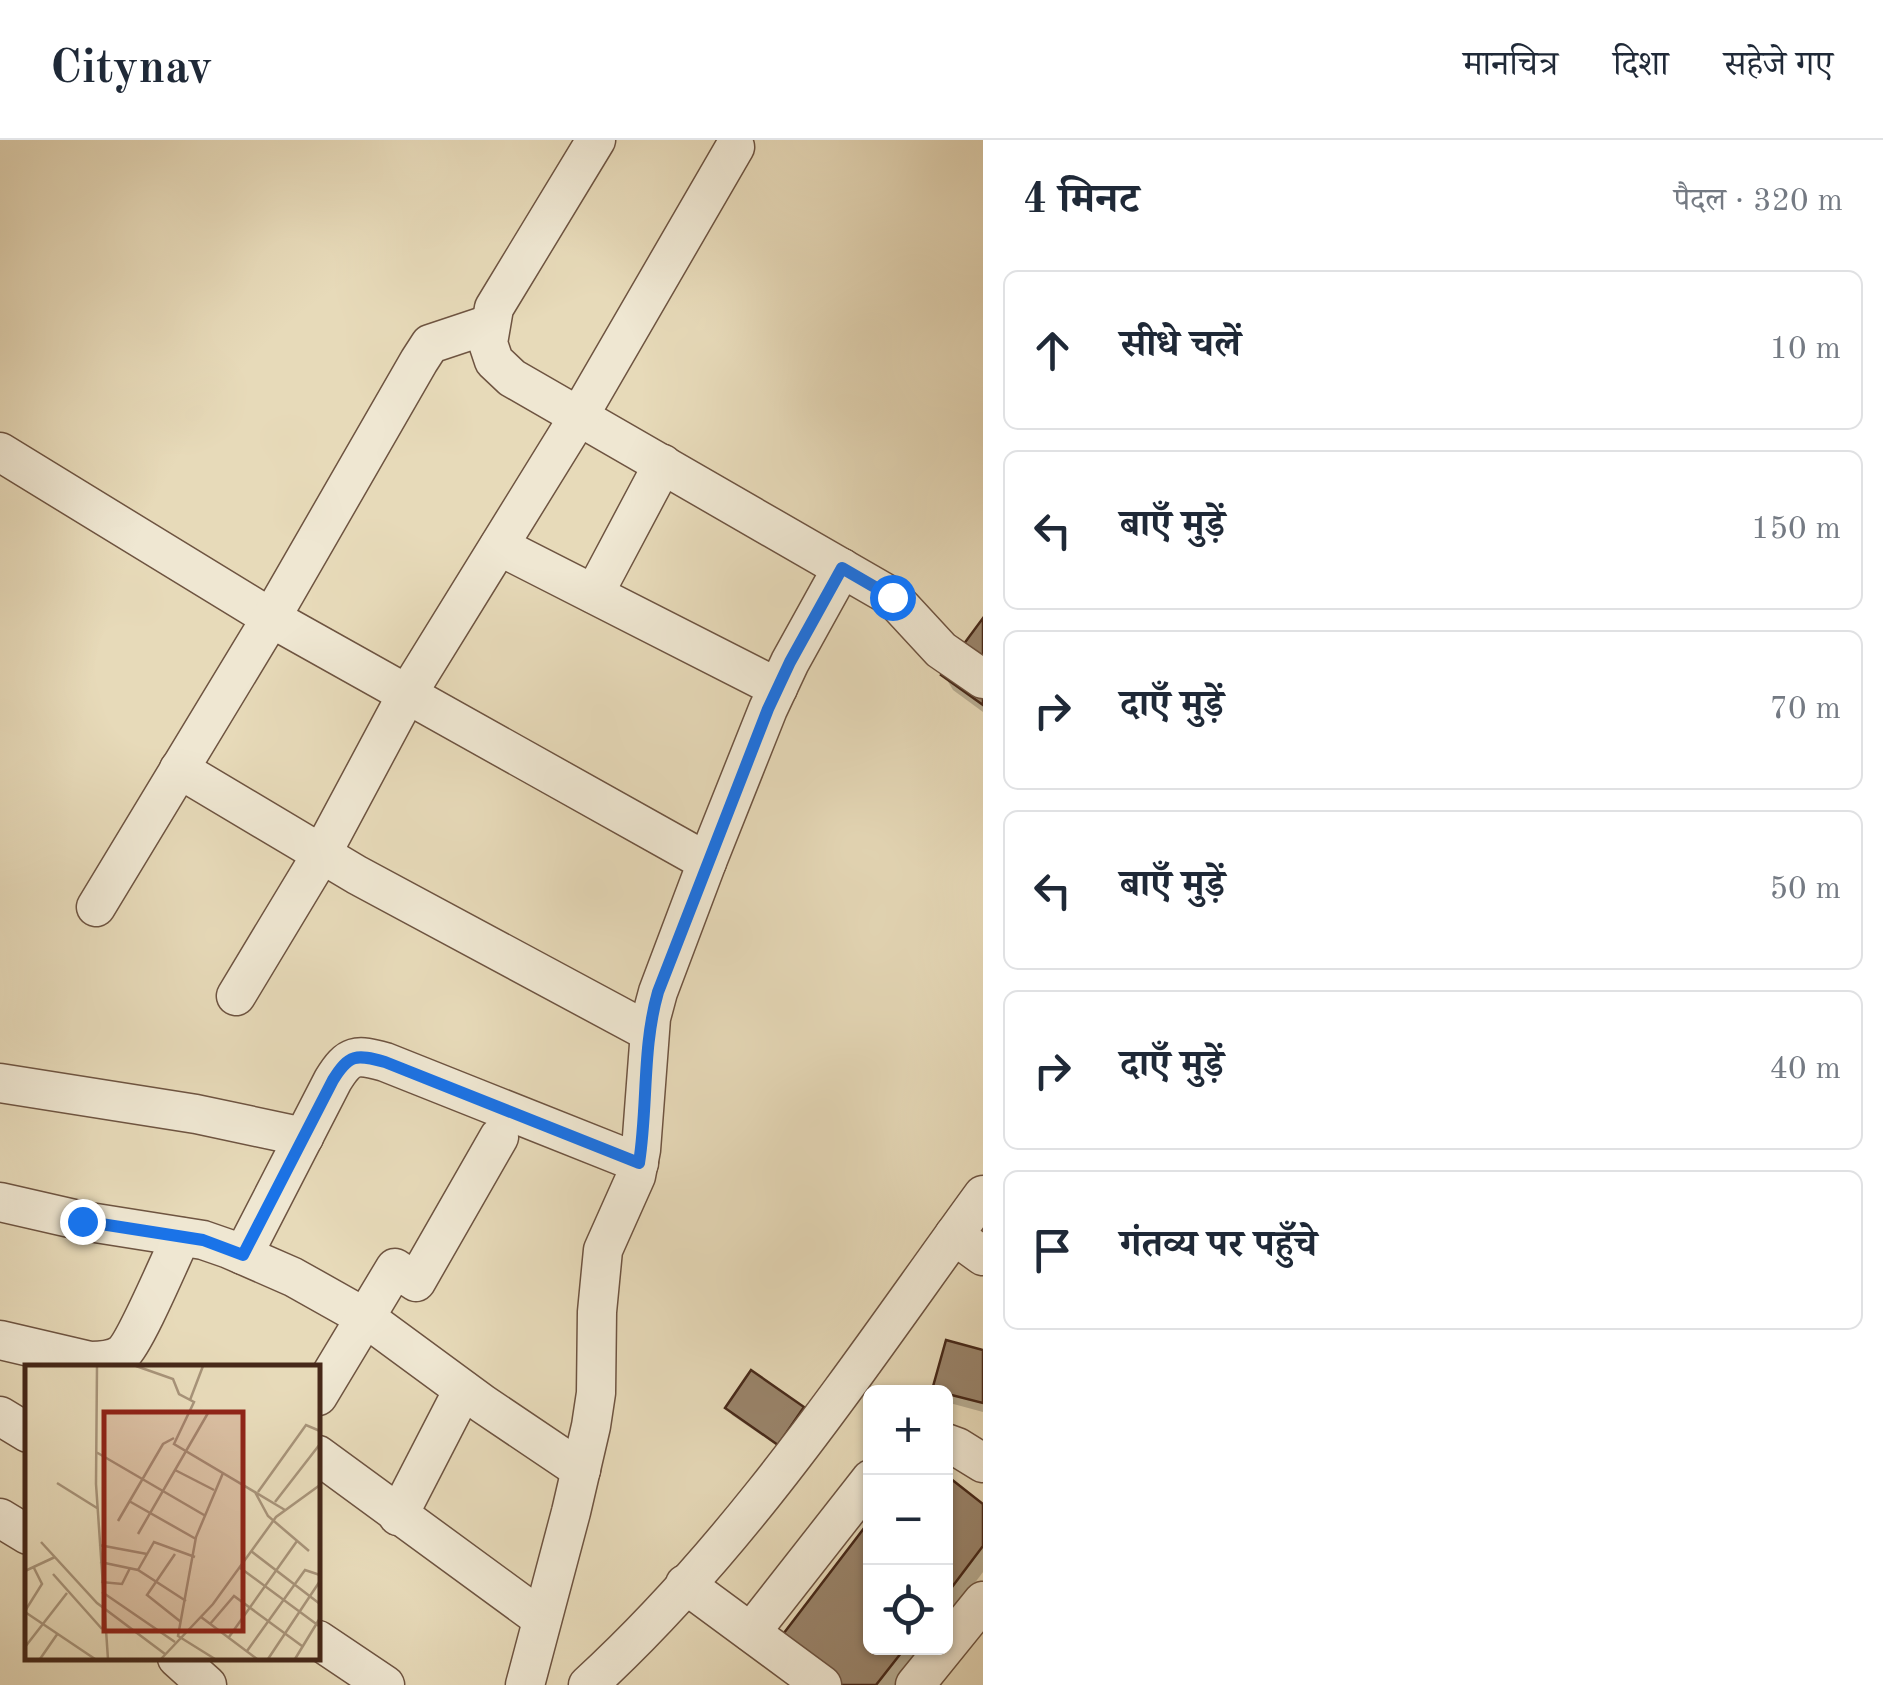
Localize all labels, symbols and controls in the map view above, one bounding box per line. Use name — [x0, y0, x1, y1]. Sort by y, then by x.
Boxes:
text: Citynav — [50, 45, 213, 93]
text: मानचित्र — [1463, 48, 1558, 83]
text: दिशा — [1613, 48, 1669, 83]
text: सहेजे गए — [1724, 48, 1833, 83]
text: 4 मिनट — [1023, 180, 1139, 222]
text: पैदल · 320 m — [1674, 186, 1843, 218]
icon: ahead — [1025, 323, 1080, 378]
text: सीधे चलें — [1120, 327, 1241, 365]
text: 10 m — [1770, 334, 1841, 366]
icon: left — [1025, 503, 1080, 558]
text: बाएँ मुड़ें — [1120, 507, 1225, 545]
text: 150 m — [1751, 514, 1841, 546]
route start — [870, 575, 916, 621]
icon: right — [1025, 683, 1080, 738]
text: दाएँ मुड़ें — [1120, 687, 1224, 725]
text: 70 m — [1770, 694, 1841, 726]
icon: left — [1025, 863, 1080, 918]
text: बाएँ मुड़ें — [1120, 867, 1225, 905]
text: 50 m — [1770, 874, 1841, 906]
icon: right — [1025, 1043, 1080, 1098]
text: दाएँ मुड़ें — [1120, 1047, 1224, 1085]
text: 40 m — [1770, 1054, 1841, 1086]
route end — [60, 1199, 106, 1245]
icon: arrive — [1025, 1223, 1080, 1278]
text: गंतव्य पर पहुँचे — [1120, 1227, 1317, 1265]
inset map — [25, 1365, 320, 1660]
map controls — [863, 1385, 953, 1655]
button: + — [863, 1385, 953, 1475]
button: − — [863, 1475, 953, 1565]
button: locate — [863, 1565, 953, 1655]

